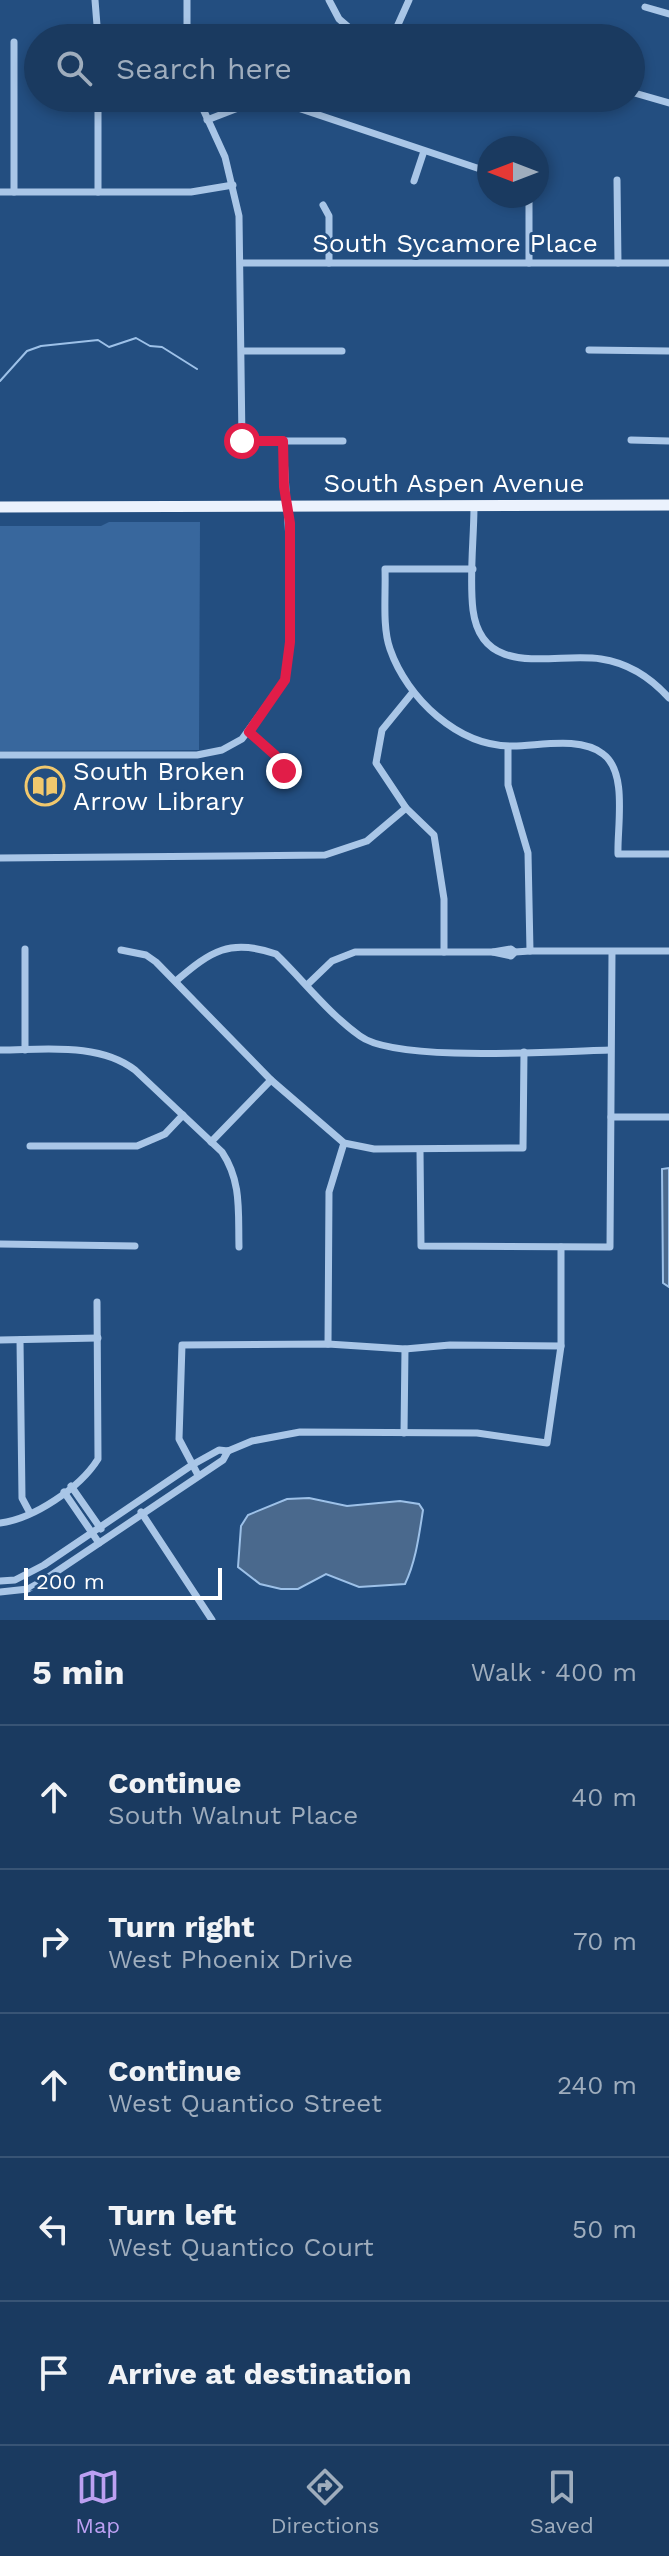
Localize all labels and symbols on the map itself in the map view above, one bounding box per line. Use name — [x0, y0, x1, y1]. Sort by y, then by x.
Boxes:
north arrow — [477, 136, 549, 208]
street label: South Sycamore Place — [312, 228, 598, 258]
route start — [224, 423, 260, 459]
street label: South Aspen Avenue — [323, 468, 585, 498]
route end — [266, 753, 302, 789]
place label: South Broken Arrow Library — [73, 756, 245, 816]
library icon: South Broken Arrow Library — [24, 765, 66, 807]
scale bar — [24, 1564, 222, 1600]

